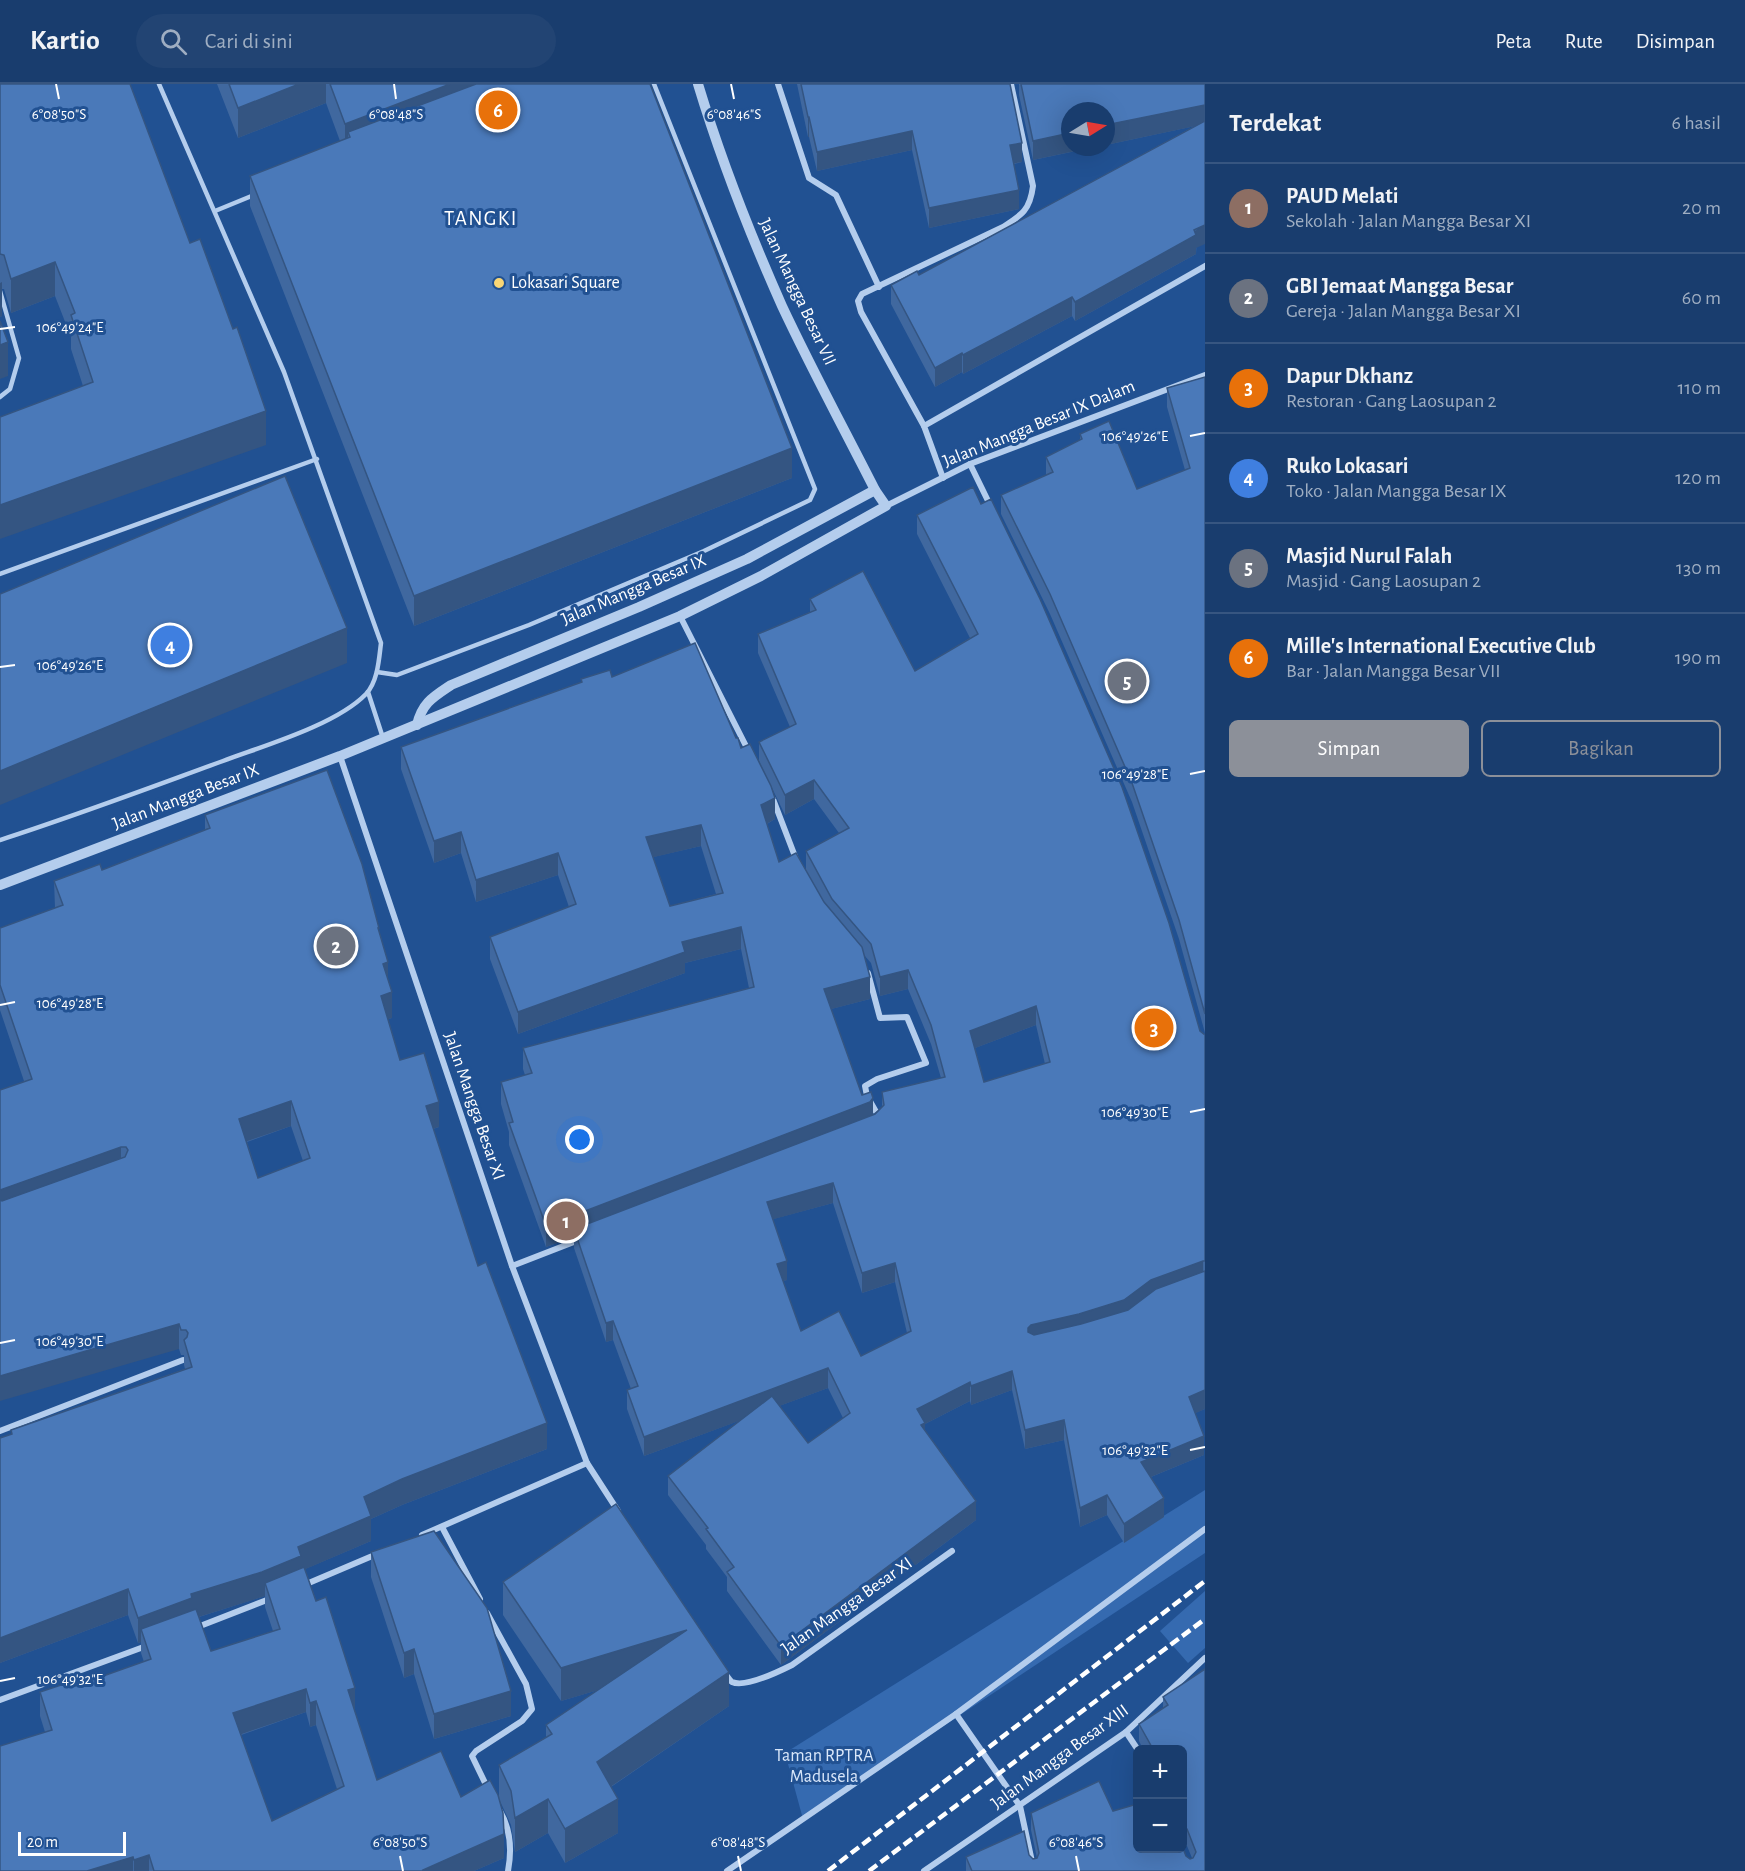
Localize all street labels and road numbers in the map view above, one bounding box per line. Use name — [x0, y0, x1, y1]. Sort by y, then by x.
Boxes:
street label: Jalan Mangga Besar VII — [755, 216, 839, 368]
street label: Jalan Mangga Besar IX Dalam — [941, 377, 1137, 471]
street label: Jalan Mangga Besar IX — [559, 551, 709, 629]
street label: Jalan Mangga Besar IX — [110, 761, 262, 833]
street label: Jalan Mangga Besar XI — [440, 1030, 508, 1182]
street label: Jalan Mangga Besar XI — [778, 1554, 916, 1658]
street label: Jalan Mangga Besar XIII — [988, 1701, 1132, 1813]

